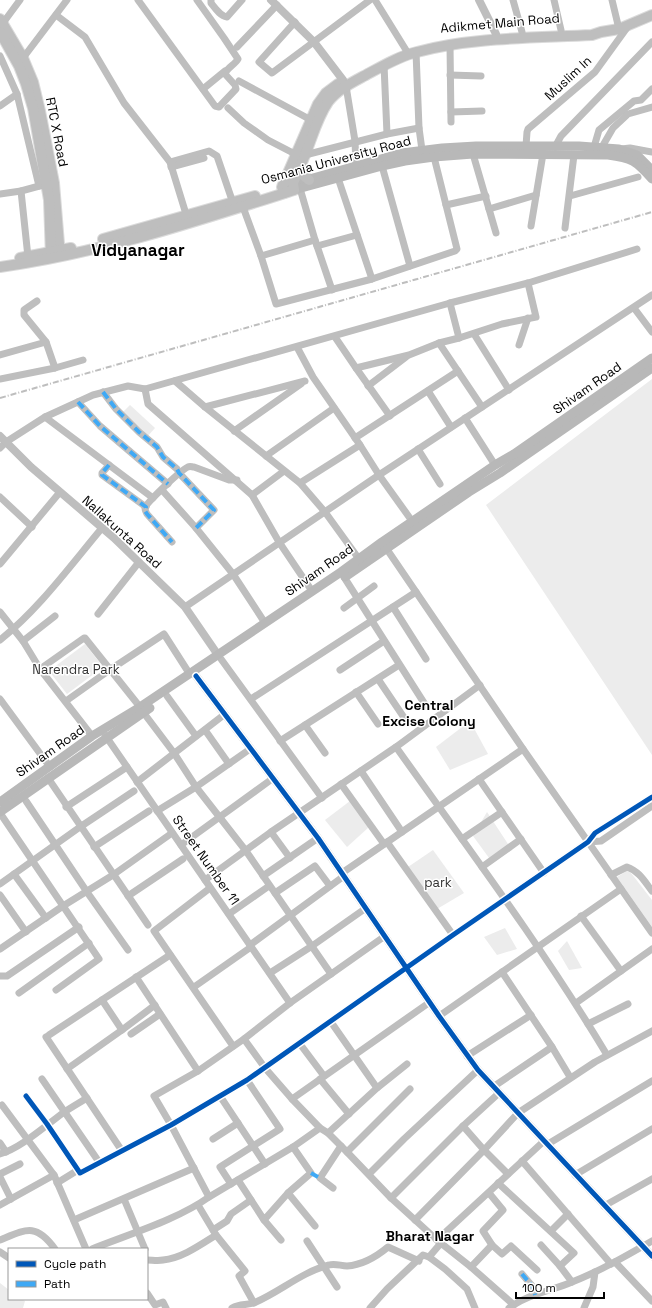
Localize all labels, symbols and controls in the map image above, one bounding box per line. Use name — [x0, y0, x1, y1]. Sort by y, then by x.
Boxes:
street label: Adikmet Main Road — [440, 9, 560, 37]
street label: Muslim ln — [541, 52, 595, 104]
street label: RTC X Road — [42, 96, 72, 168]
street label: Osmania University Road — [259, 132, 413, 188]
district label: Vidyanagar — [91, 239, 185, 261]
street label: Shivam Road — [549, 358, 625, 418]
street label: Nallakunta Road — [79, 492, 165, 572]
street label: Shivam Road — [281, 540, 357, 600]
park label: Narendra Park — [32, 661, 120, 678]
district label: Central Excise Colony — [382, 696, 476, 730]
street label: Shivam Road — [12, 721, 88, 781]
street label: Street Number 11 — [169, 812, 243, 908]
park label: park — [424, 874, 452, 891]
district label: Bharat Nagar — [386, 1227, 475, 1245]
legend — [8, 1248, 148, 1300]
text: Cycle path — [44, 1256, 106, 1272]
scale bar — [516, 1274, 604, 1300]
text: Path — [44, 1276, 70, 1292]
text: 100 m — [522, 1280, 556, 1296]

